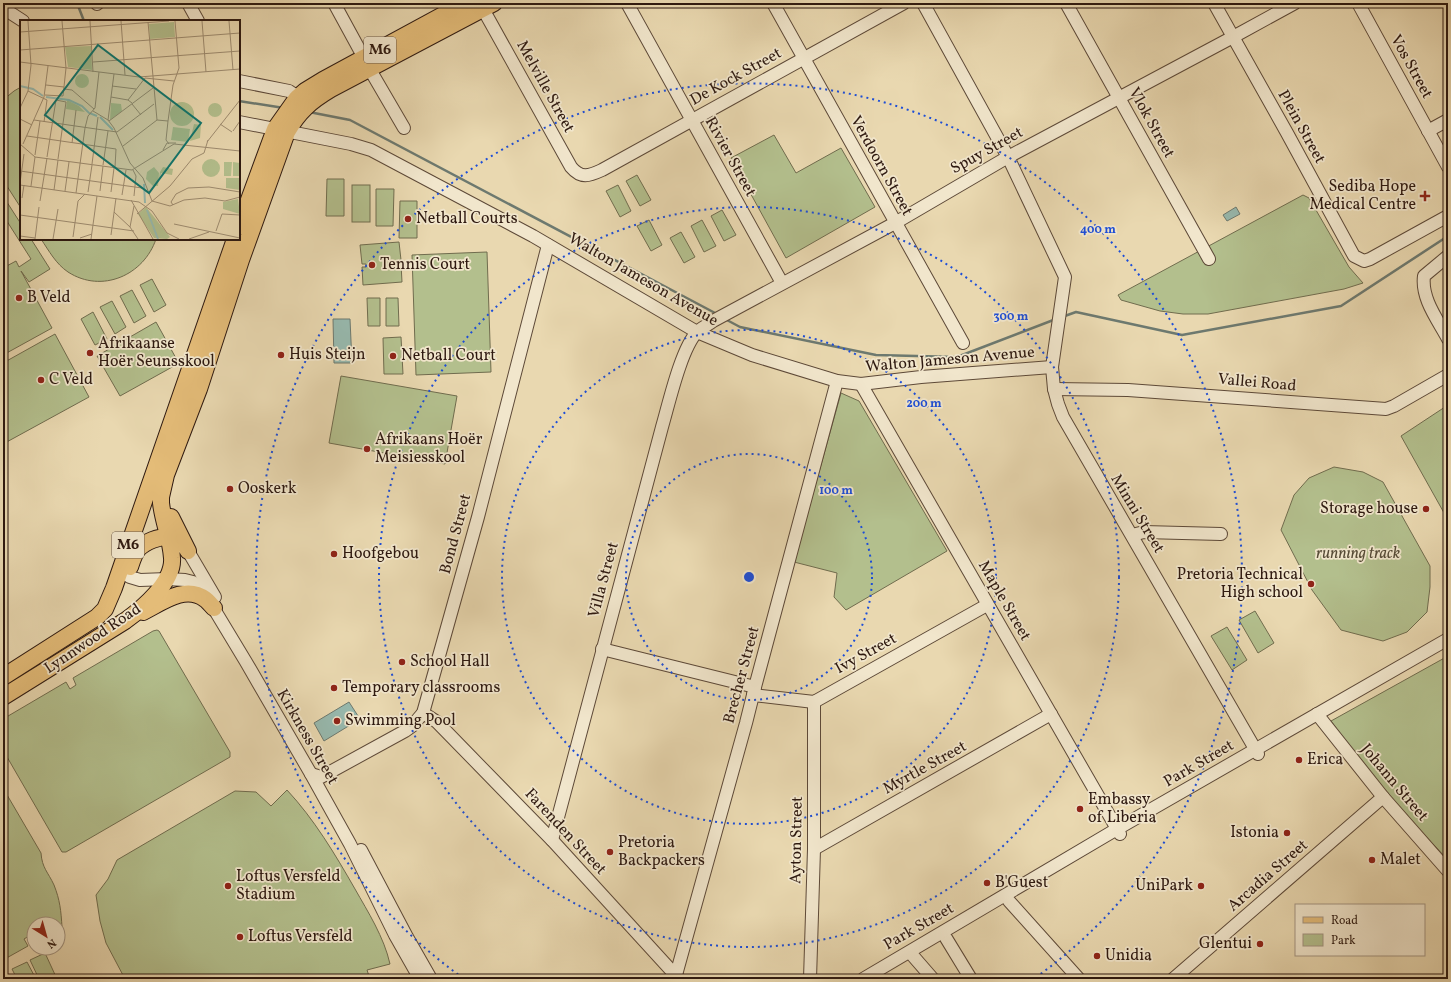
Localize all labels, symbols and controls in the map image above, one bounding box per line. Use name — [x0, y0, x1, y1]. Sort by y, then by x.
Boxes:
inset map — [20, 20, 240, 240]
street label: Vos Street — [1384, 31, 1438, 103]
road number: M6 — [364, 37, 396, 63]
street label: Melville Street — [511, 37, 580, 137]
street label: De Kock Street — [686, 43, 786, 111]
street label: Vlok Street — [1123, 84, 1180, 163]
street label: Plein Street — [1272, 86, 1330, 168]
street label: Verdoorn Street — [844, 112, 918, 220]
street label: Rivier Street — [699, 113, 761, 201]
street label: Spuy Street — [947, 122, 1028, 180]
place label: Sediba Hope Medical Centre — [1309, 176, 1416, 216]
marker: Sediba Hope Medical Centre — [1419, 190, 1431, 202]
place label: Netball Courts — [416, 208, 518, 230]
marker: Netball Courts — [403, 214, 413, 224]
text: 400 m — [1080, 222, 1116, 238]
street label: Walton Jameson Avenue — [564, 228, 722, 332]
place label: Tennis Court — [380, 254, 470, 276]
marker: Tennis Court — [367, 260, 377, 270]
place label: B Veld — [27, 287, 71, 309]
marker: B Veld — [14, 293, 24, 303]
text: 300 m — [994, 309, 1029, 325]
place label: Afrikaanse Hoër Seunsskool — [98, 333, 215, 373]
street label: Walton Jameson Avenue — [864, 342, 1036, 378]
place label: Huis Steijn — [289, 344, 366, 366]
place label: Netball Court — [401, 345, 496, 367]
marker: Afrikaanse Hoër Seunsskool — [85, 348, 95, 358]
marker: Huis Steijn — [276, 350, 286, 360]
marker: Netball Court — [388, 351, 398, 361]
place label: C Veld — [49, 369, 93, 391]
street label: Vallei Road — [1217, 369, 1297, 397]
marker: C Veld — [36, 375, 46, 385]
text: 200 m — [906, 396, 942, 412]
place label: Afrikaans Hoër Meisiesskool — [375, 429, 483, 469]
marker: Afrikaans Hoër Meisiesskool — [362, 444, 372, 454]
street label: Minni Street — [1105, 470, 1169, 558]
place label: Ooskerk — [238, 478, 297, 500]
text: 100 m — [819, 483, 853, 499]
marker: Ooskerk — [225, 484, 235, 494]
street label: Bond Street — [435, 491, 477, 577]
place label: Storage house — [1320, 498, 1418, 520]
marker: Storage house — [1421, 504, 1431, 514]
road number: M6 — [112, 532, 144, 558]
street label: Villa Street — [583, 539, 625, 620]
place label: Hoofgebou — [342, 543, 419, 565]
park label: running track — [1316, 543, 1401, 565]
marker: Hoofgebou — [329, 549, 339, 559]
street label: Maple Street — [972, 557, 1036, 646]
place label: Pretoria Technical High school — [1177, 564, 1303, 604]
centre of rings — [742, 570, 756, 584]
marker: Pretoria Technical High school — [1306, 579, 1316, 589]
street label: Lynnwood Road — [40, 598, 146, 680]
street label: Brecher Street — [718, 624, 766, 726]
street label: Ivy Street — [831, 628, 901, 680]
place label: School Hall — [410, 651, 490, 673]
marker: School Hall — [397, 657, 407, 667]
place label: Temporary classrooms — [342, 677, 501, 699]
marker: Temporary classrooms — [329, 683, 339, 693]
street label: Kirkness Street — [271, 685, 343, 789]
place label: Swimming Pool — [345, 710, 456, 732]
marker: Swimming Pool — [332, 716, 342, 726]
street label: Park Street — [1160, 735, 1239, 793]
street label: Myrtle Street — [879, 736, 971, 800]
street label: Johann Street — [1355, 739, 1433, 827]
place label: Erica — [1307, 749, 1343, 771]
marker: Erica — [1294, 755, 1304, 765]
street label: Farenden Street — [519, 784, 611, 880]
place label: Embassy of Liberia — [1088, 789, 1156, 829]
street label: Ayton Street — [785, 796, 809, 884]
marker: Embassy of Liberia — [1075, 804, 1085, 814]
place label: Istonia — [1230, 822, 1279, 844]
marker: Istonia — [1282, 828, 1292, 838]
place label: Pretoria Backpackers — [618, 832, 705, 872]
street label: Arcadia Street — [1223, 835, 1313, 917]
marker: Pretoria Backpackers — [605, 847, 615, 857]
place label: Malet — [1380, 849, 1421, 871]
marker: Malet — [1367, 855, 1377, 865]
place label: Loftus Versfeld Stadium — [236, 866, 341, 906]
place label: B'Guest — [995, 872, 1049, 894]
place label: UniPark — [1135, 875, 1193, 897]
marker: B'Guest — [982, 878, 992, 888]
marker: Loftus Versfeld Stadium — [223, 881, 233, 891]
marker: UniPark — [1196, 881, 1206, 891]
street label: Park Street — [880, 898, 959, 956]
legend — [1295, 904, 1425, 956]
text: Road — [1331, 913, 1358, 929]
north arrow — [26, 916, 66, 956]
place label: Loftus Versfeld — [248, 926, 353, 948]
marker: Loftus Versfeld — [235, 932, 245, 942]
place label: Glentui — [1199, 933, 1252, 955]
text: Park — [1331, 933, 1356, 949]
text: N — [43, 934, 59, 951]
marker: Glentui — [1255, 939, 1265, 949]
place label: Unidia — [1105, 945, 1152, 967]
marker: Unidia — [1092, 951, 1102, 961]

